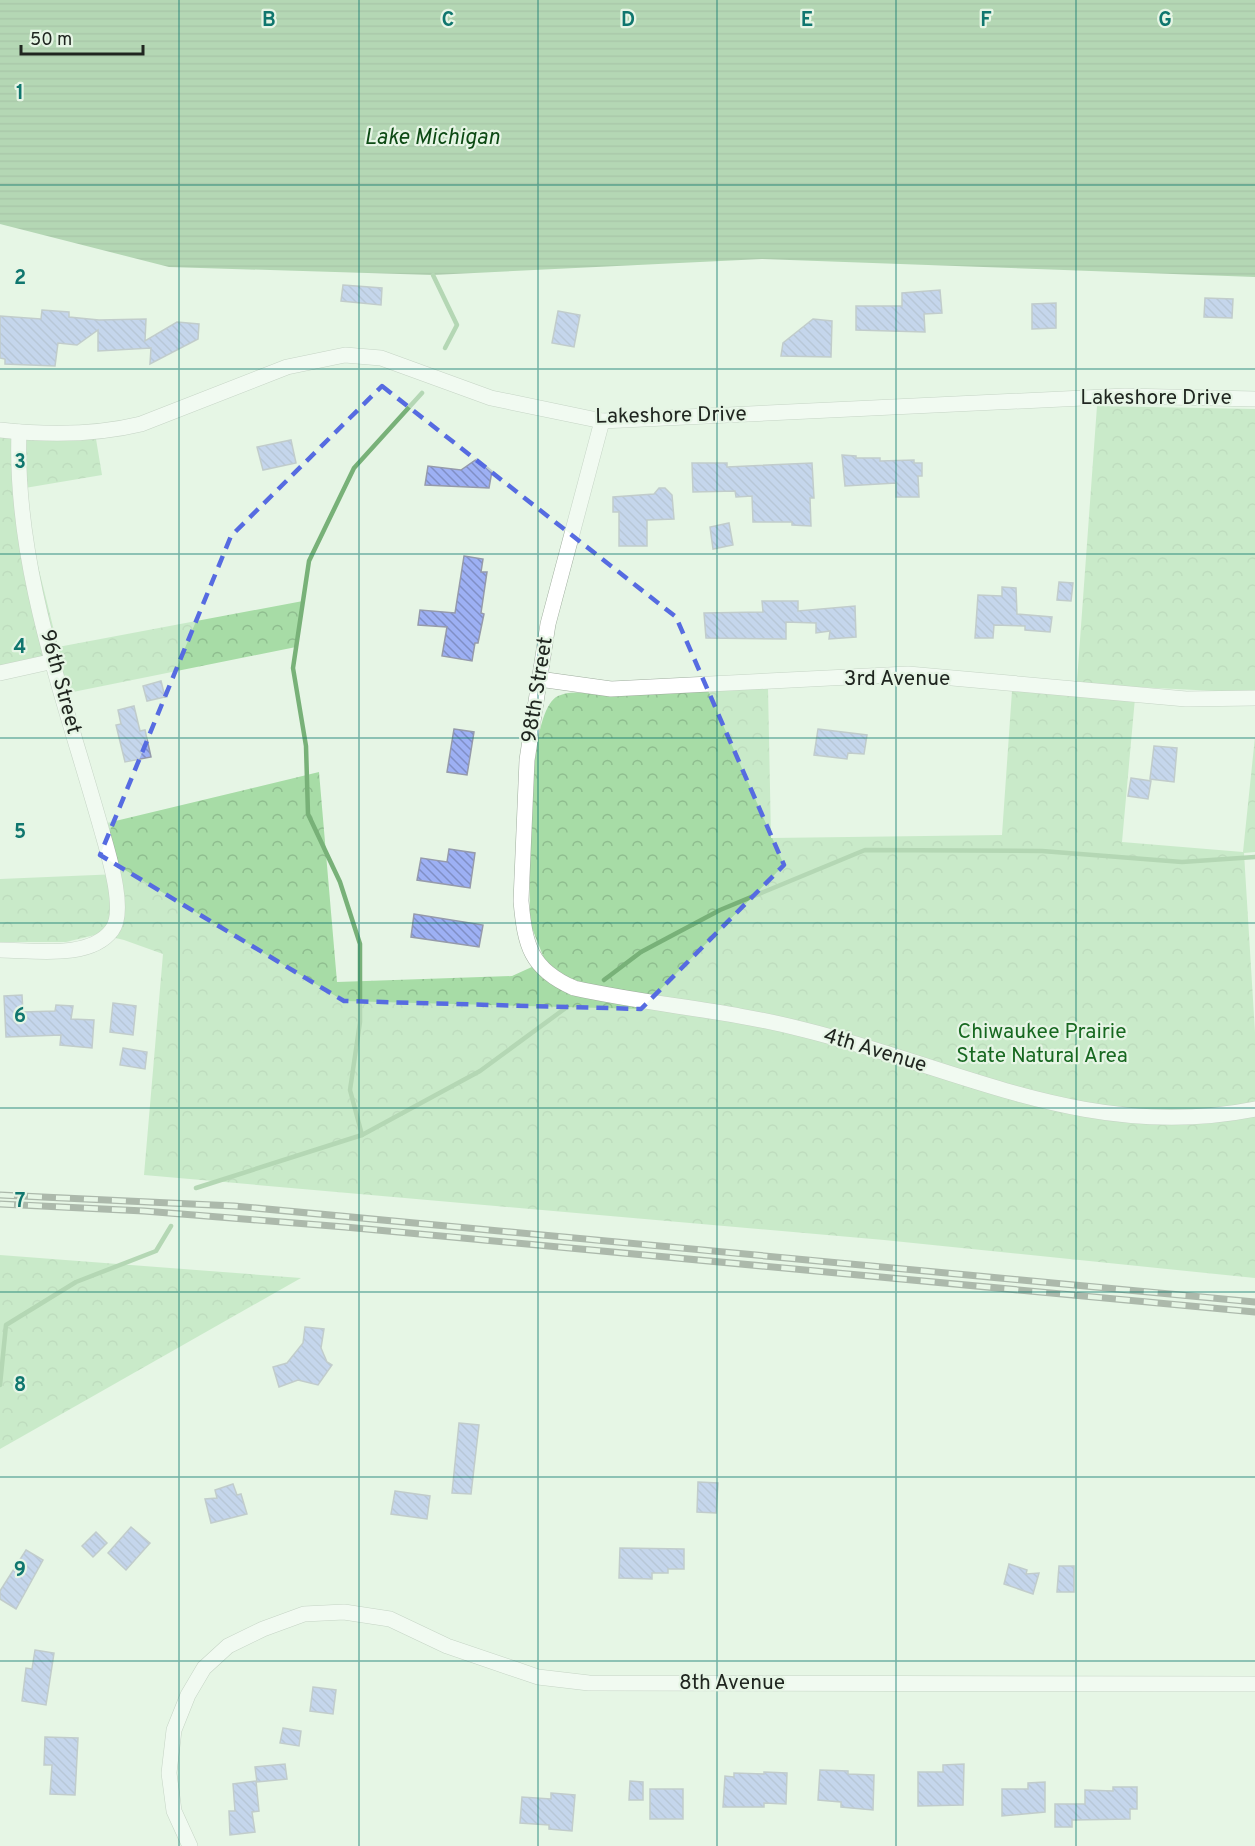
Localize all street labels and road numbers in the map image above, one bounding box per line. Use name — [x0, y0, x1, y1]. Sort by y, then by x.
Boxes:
street label: Lakeshore Drive — [1080, 385, 1232, 412]
street label: Lakeshore Drive — [595, 401, 747, 431]
street label: 96th Street — [33, 627, 87, 737]
street label: 98th Street — [516, 635, 560, 745]
street label: 3rd Avenue — [844, 666, 950, 693]
street label: 4th Avenue — [820, 1022, 930, 1080]
street label: 8th Avenue — [679, 1670, 785, 1697]

